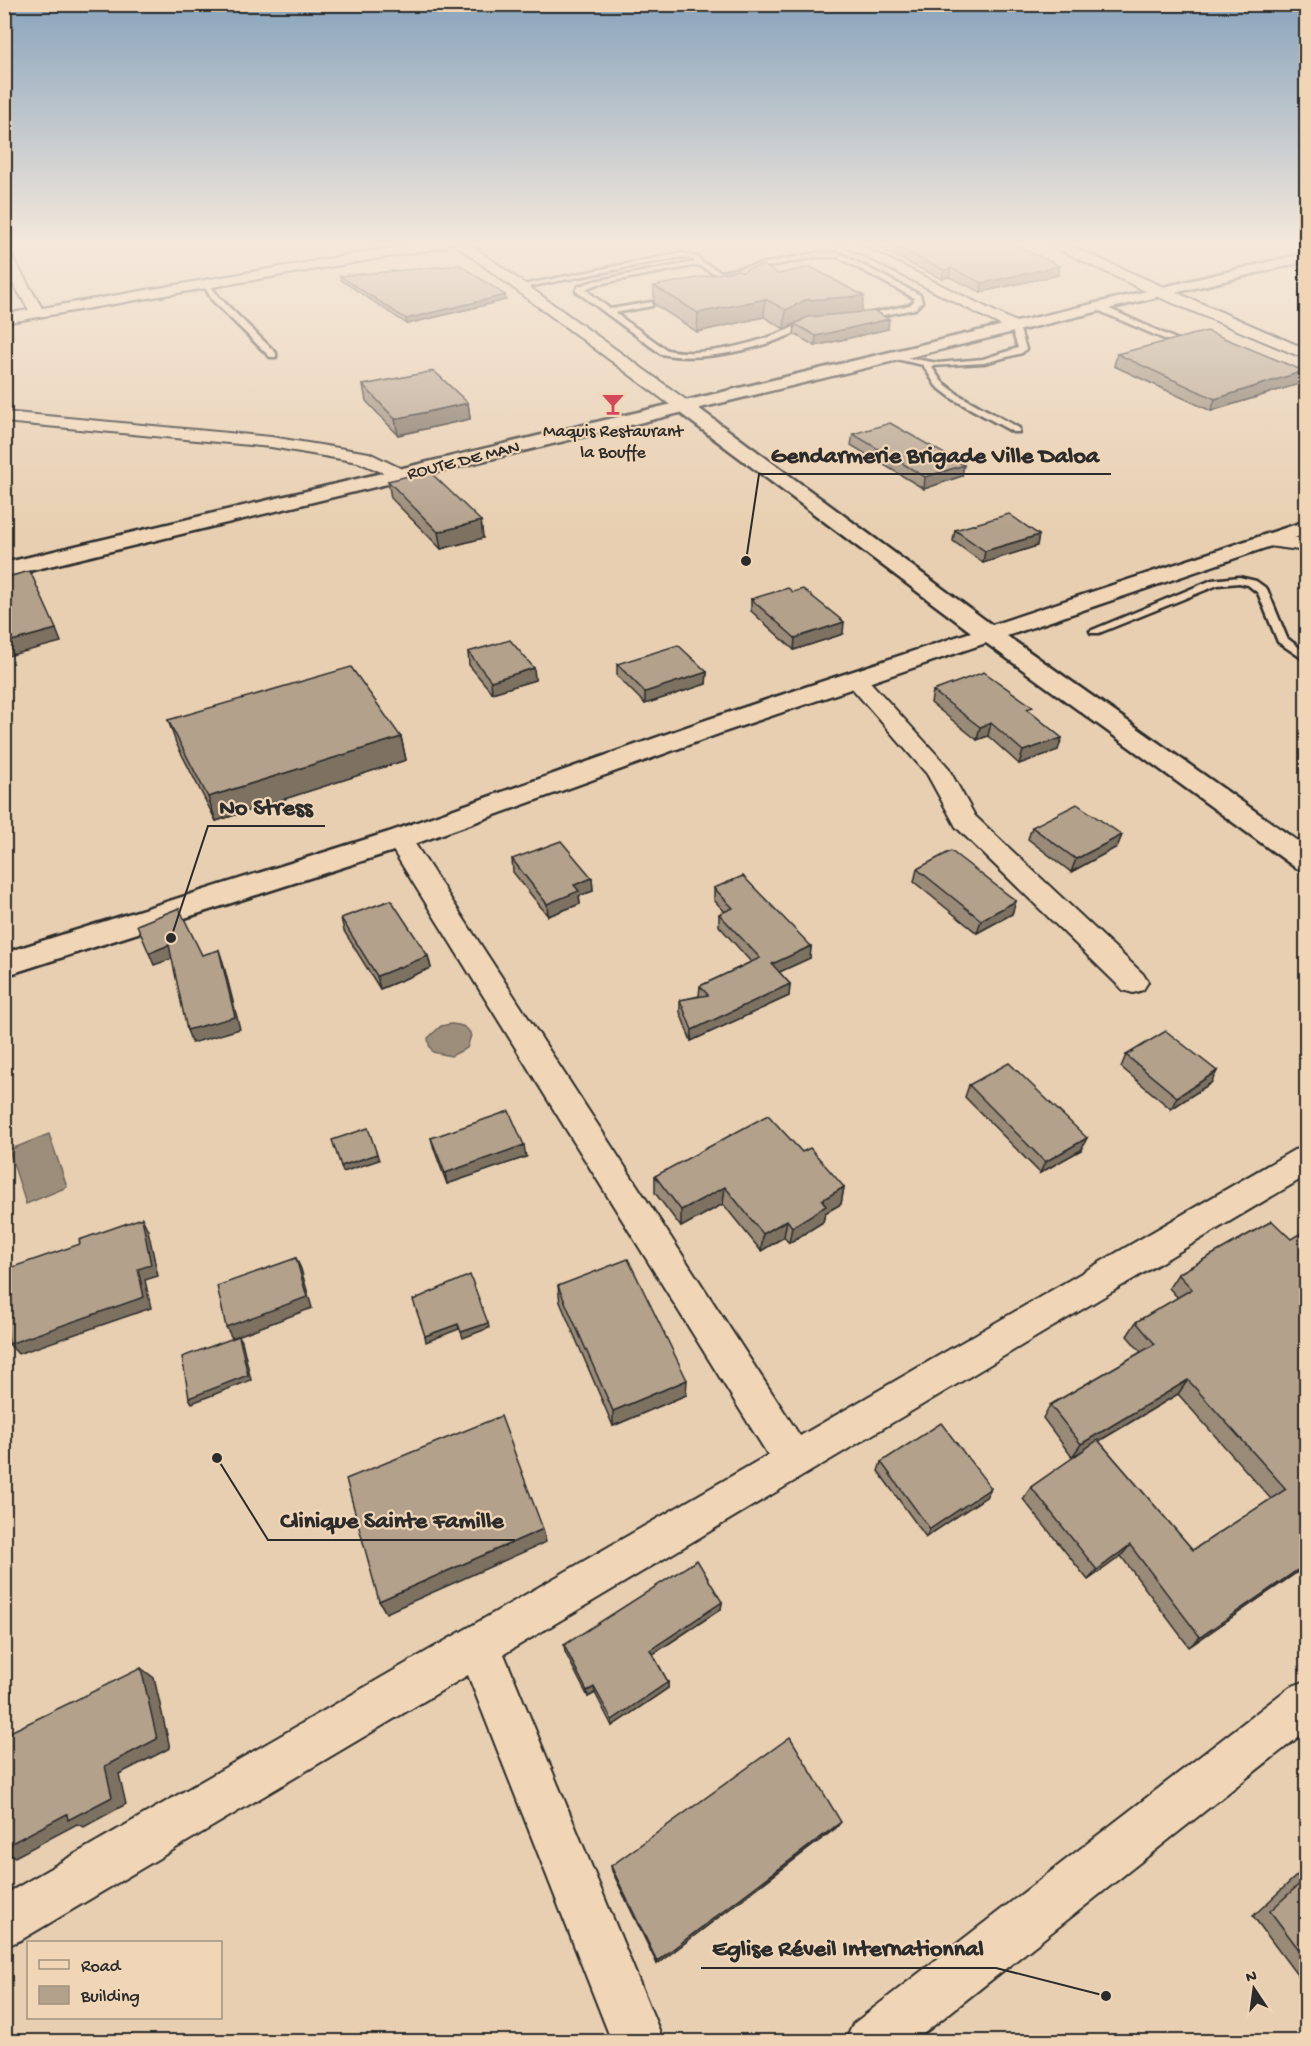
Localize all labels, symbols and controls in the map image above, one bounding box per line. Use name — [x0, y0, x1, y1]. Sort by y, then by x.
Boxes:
bar icon: Maquis Restaurant la Bouffe — [600, 391, 626, 417]
place label: Maquis Restaurant la Bouffe — [543, 422, 685, 464]
callout: Gendarmerie Brigade Ville Daloa — [759, 432, 1111, 474]
street label: ROUTE DE MAN — [405, 437, 522, 486]
text: Gendarmerie Brigade Ville Daloa — [771, 443, 1101, 472]
callout: No Stress — [208, 784, 325, 826]
text: No Stress — [219, 795, 314, 824]
callout: Clinique Sainte Famille — [268, 1498, 515, 1540]
text: Clinique Sainte Famille — [280, 1508, 505, 1537]
callout: Eglise Réveil Internationnal — [701, 1926, 996, 1968]
text: Eglise Réveil Internationnal — [712, 1936, 984, 1965]
legend — [27, 1941, 222, 2019]
text: Road — [81, 1957, 122, 1978]
north arrow — [1224, 1959, 1284, 2019]
text: N — [1244, 1967, 1259, 1988]
text: Building — [80, 1987, 140, 2008]

